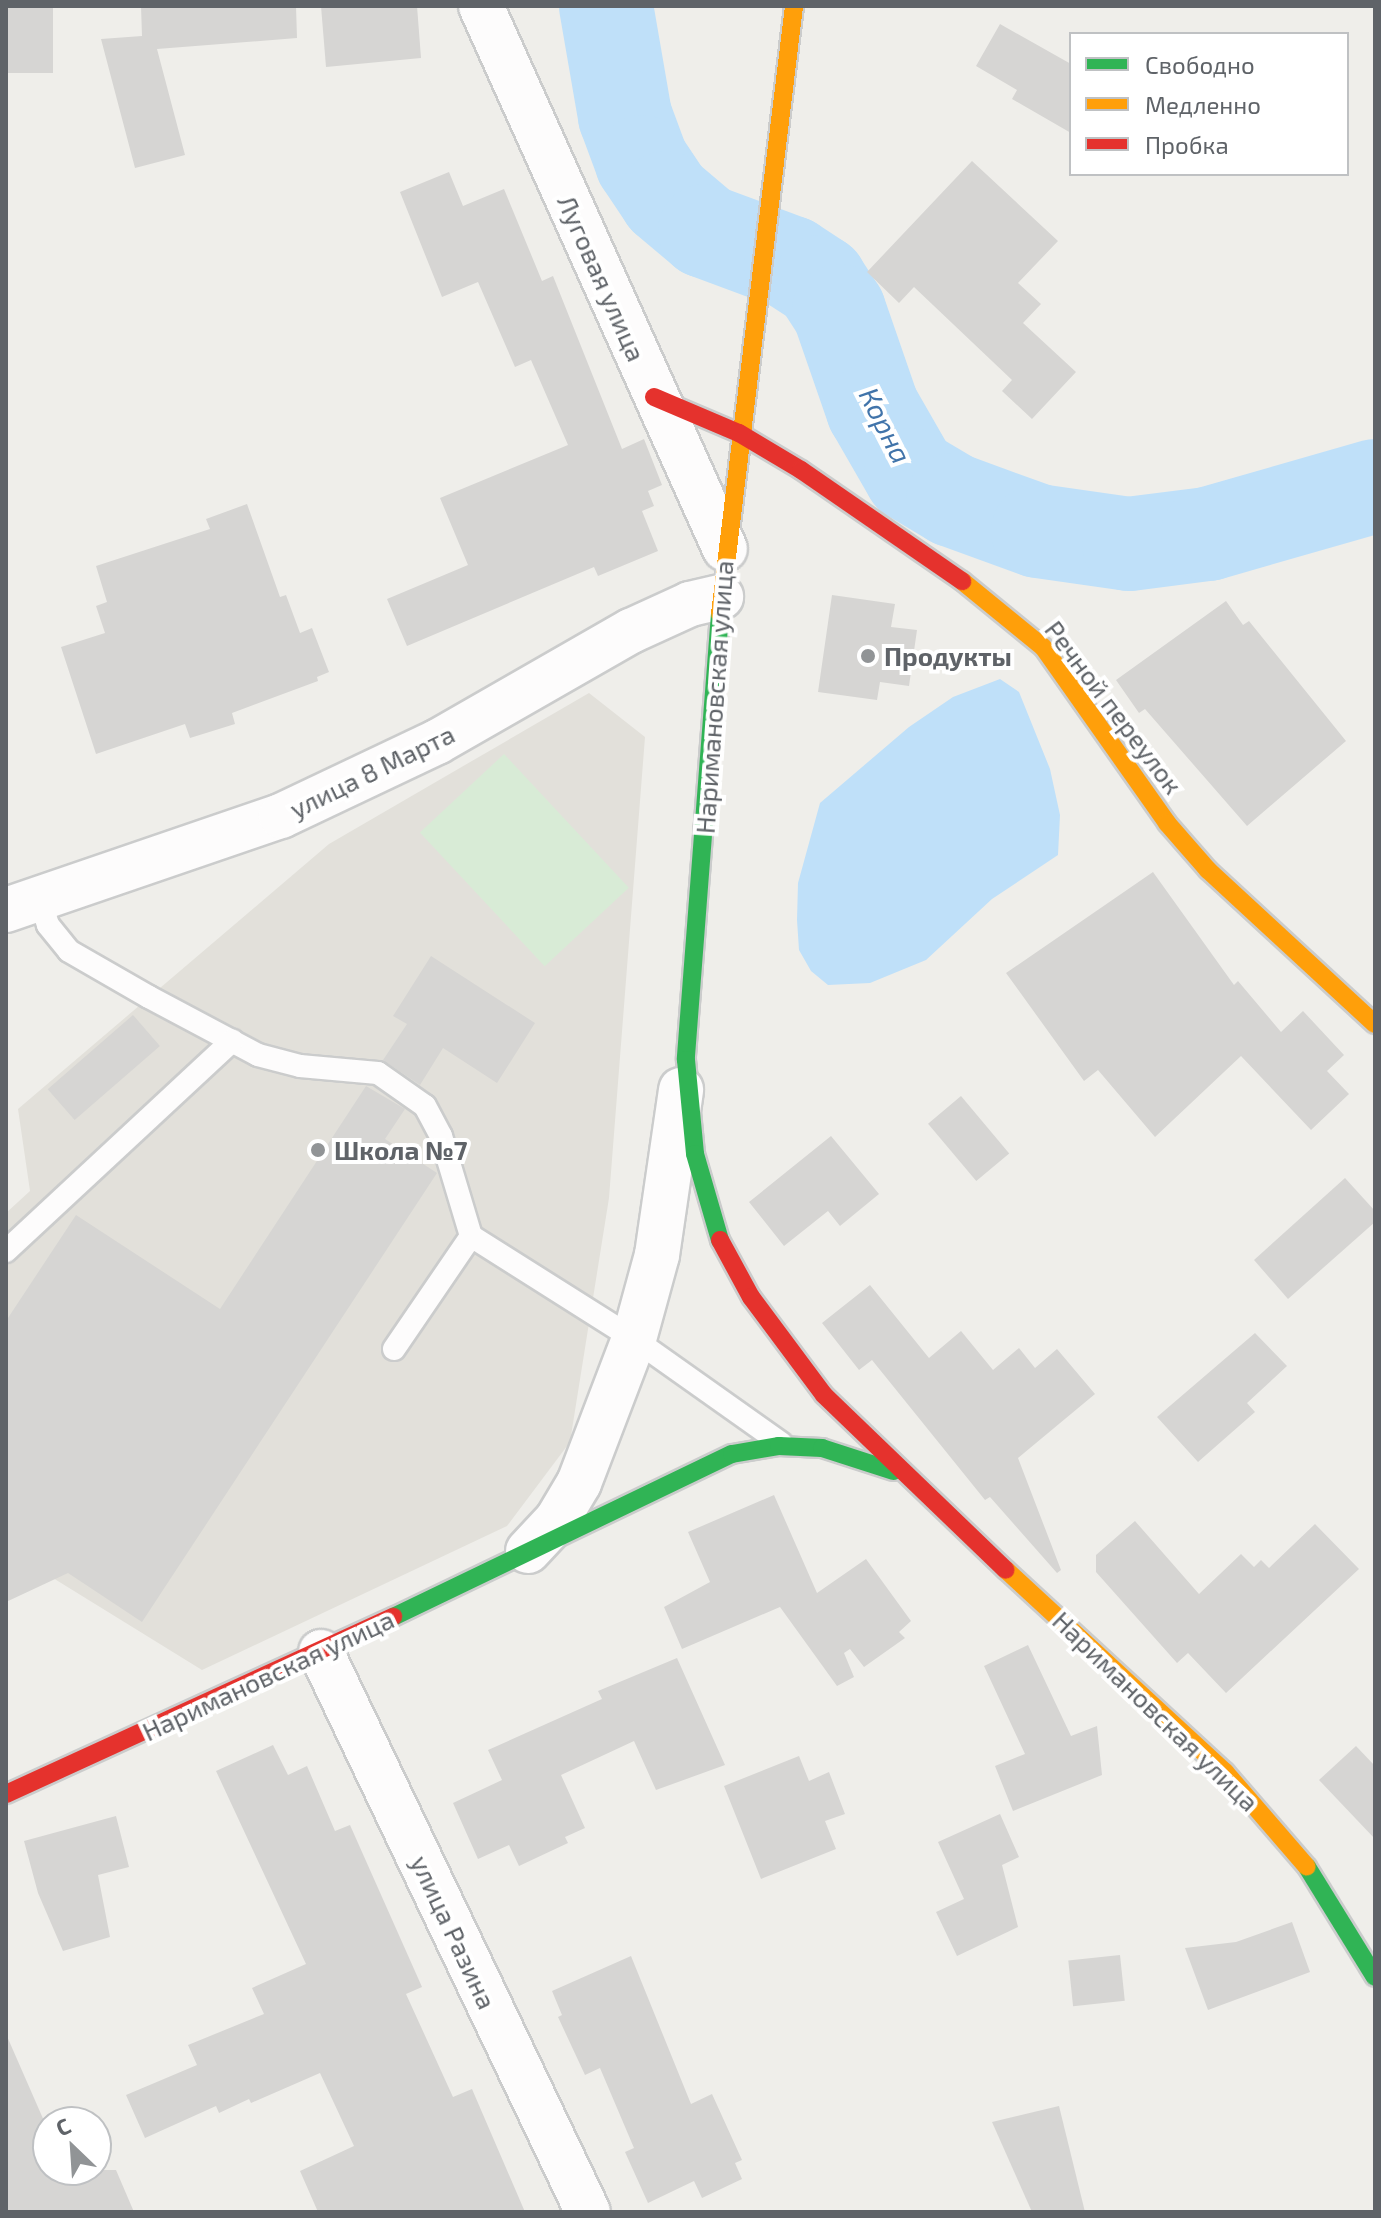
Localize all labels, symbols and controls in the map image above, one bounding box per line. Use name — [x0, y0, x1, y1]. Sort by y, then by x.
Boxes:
legend — [1069, 32, 1349, 176]
text: Свободно — [1145, 50, 1255, 79]
text: Медленно — [1145, 90, 1261, 119]
text: Пробка — [1145, 130, 1229, 159]
street label: Луговая улица — [551, 190, 653, 366]
water label: Корна — [853, 381, 919, 469]
street label: Наримановская улица — [689, 559, 739, 835]
street label: Речной переулок — [1039, 614, 1189, 800]
place label: Продукты — [884, 640, 1012, 672]
marker: Продукты — [859, 647, 877, 665]
street label: улица 8 Марта — [285, 718, 459, 824]
place label: Школа №7 — [334, 1134, 468, 1166]
marker: Школа №7 — [309, 1141, 327, 1159]
street label: Наримановская улица — [137, 1603, 399, 1747]
street label: Наримановская улица — [1047, 1605, 1265, 1817]
street label: улица Разина — [405, 1850, 503, 2014]
north arrow — [32, 2106, 112, 2186]
text: С — [51, 2112, 74, 2141]

